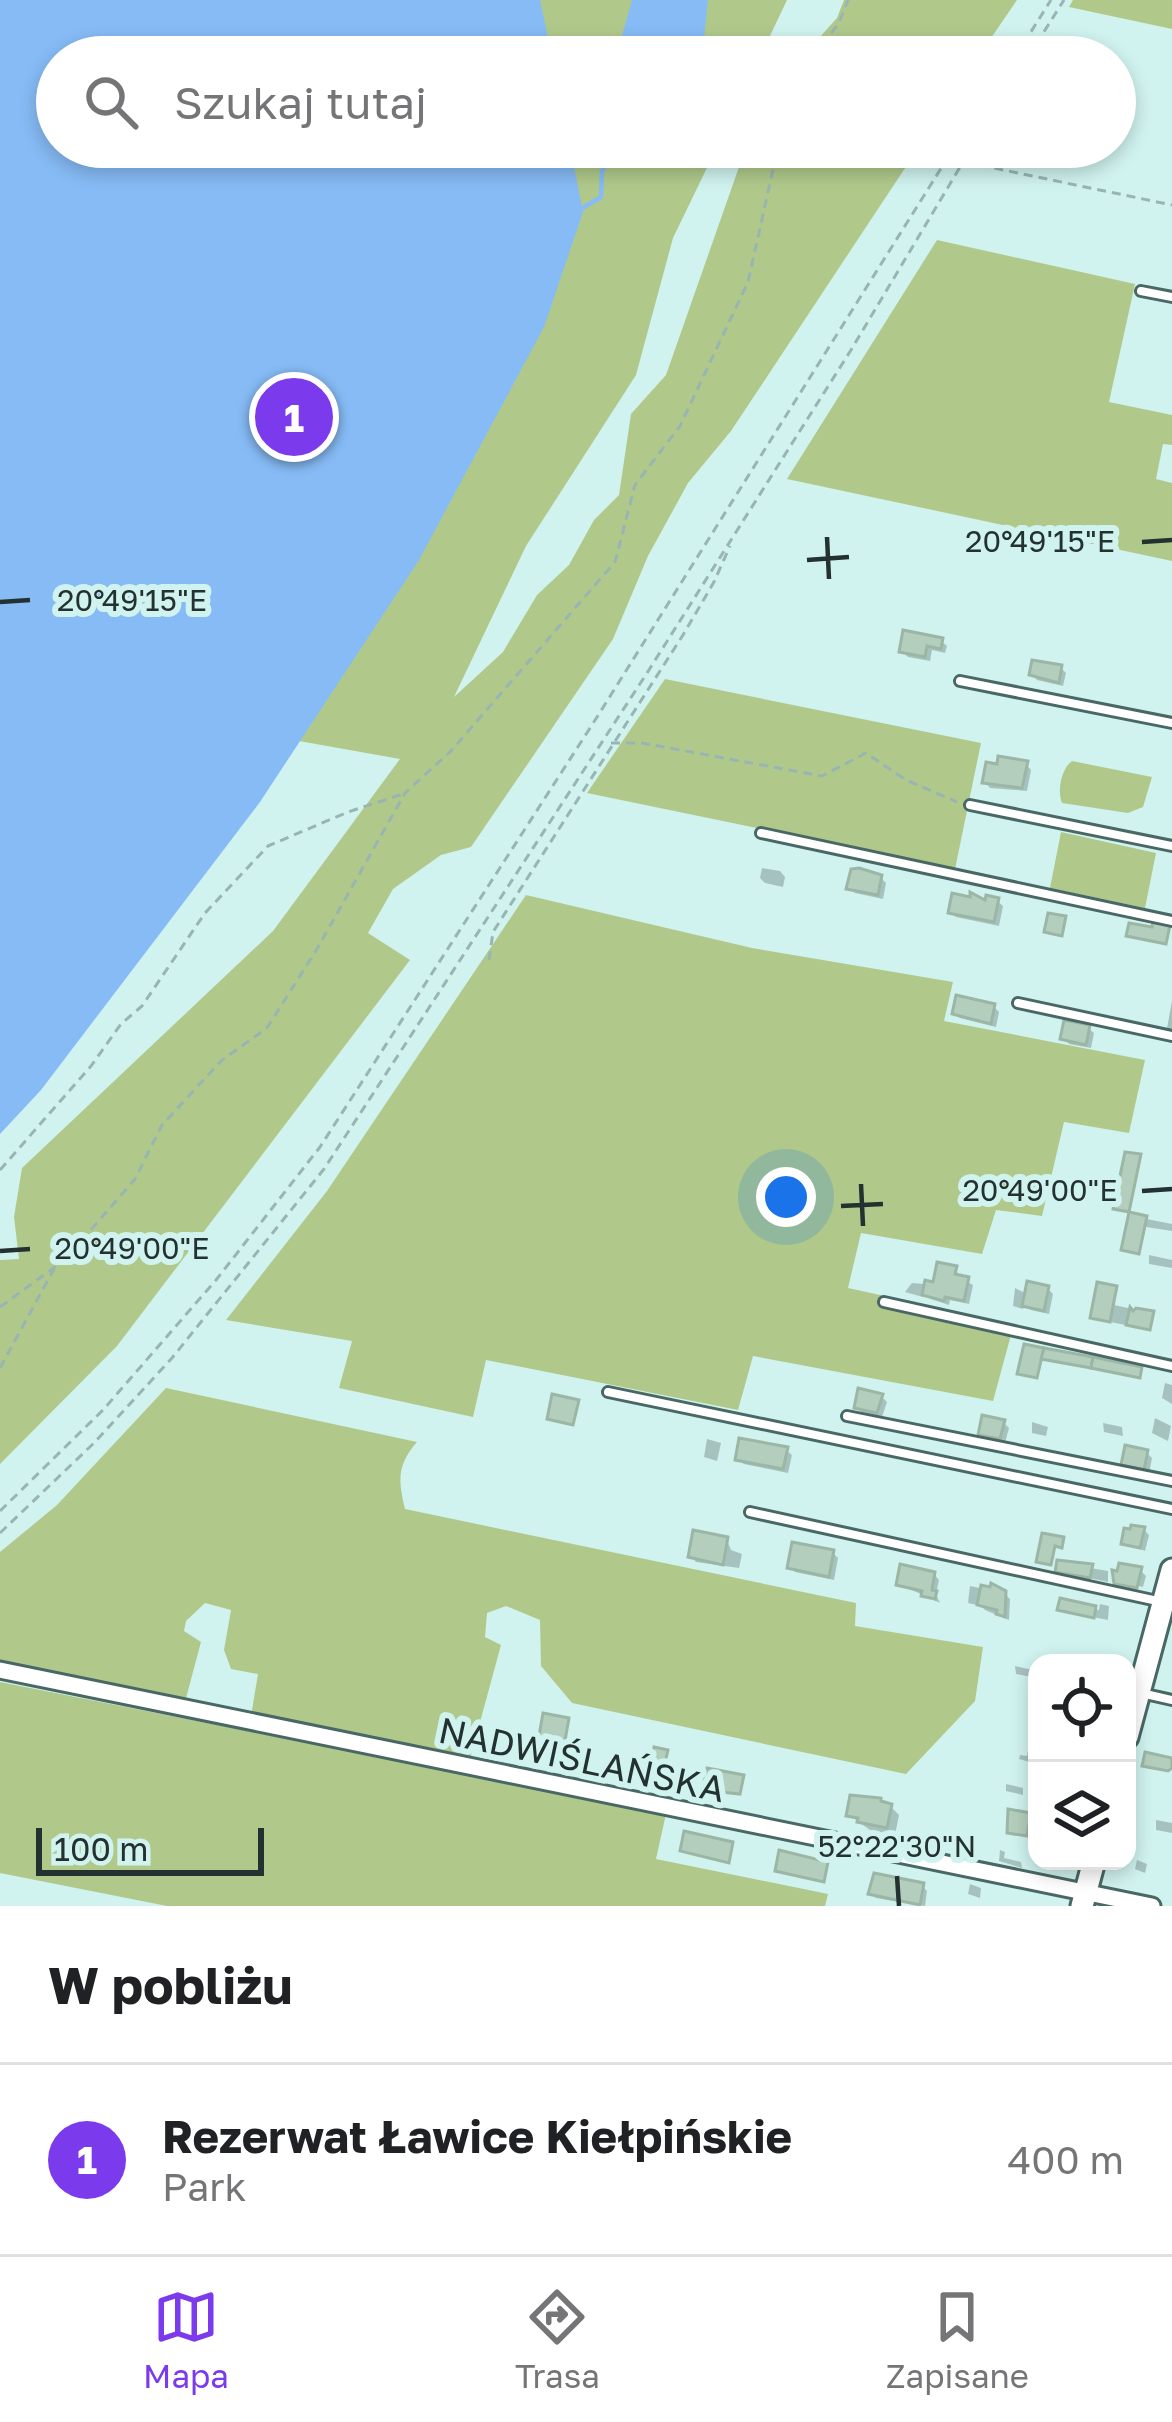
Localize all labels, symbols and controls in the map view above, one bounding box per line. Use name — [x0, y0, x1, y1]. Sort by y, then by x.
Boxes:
search box — [36, 36, 1136, 168]
icon: search — [78, 69, 144, 135]
text: Szukaj tutaj — [174, 75, 427, 129]
pin: 1 — [255, 372, 333, 462]
text: 20°49'15"E — [965, 523, 1115, 559]
text: 20°49'15"E — [57, 582, 207, 618]
your location — [756, 1167, 816, 1227]
text: 20°49'00"E — [962, 1172, 1118, 1208]
text: 20°49'00"E — [54, 1230, 210, 1266]
map controls — [1028, 1654, 1136, 1870]
button: locate — [1028, 1654, 1136, 1762]
street label: NADWIŚLAŃSKA — [435, 1708, 729, 1810]
button: layers — [1028, 1762, 1136, 1870]
scale bar — [36, 1822, 264, 1875]
text: 52°22'30"N — [818, 1828, 976, 1864]
text: 100 m — [54, 1829, 148, 1868]
text: W pobliżu — [48, 1954, 293, 2015]
text: Rezerwat Ławice Kiełpińskie — [162, 2109, 792, 2163]
text: 1 — [77, 2136, 97, 2183]
text: 400 m — [1008, 2136, 1124, 2183]
text: Park — [162, 2163, 246, 2210]
tab: Mapa — [143, 2284, 229, 2395]
tab: Trasa — [515, 2284, 600, 2395]
tab: Zapisane — [886, 2284, 1029, 2395]

